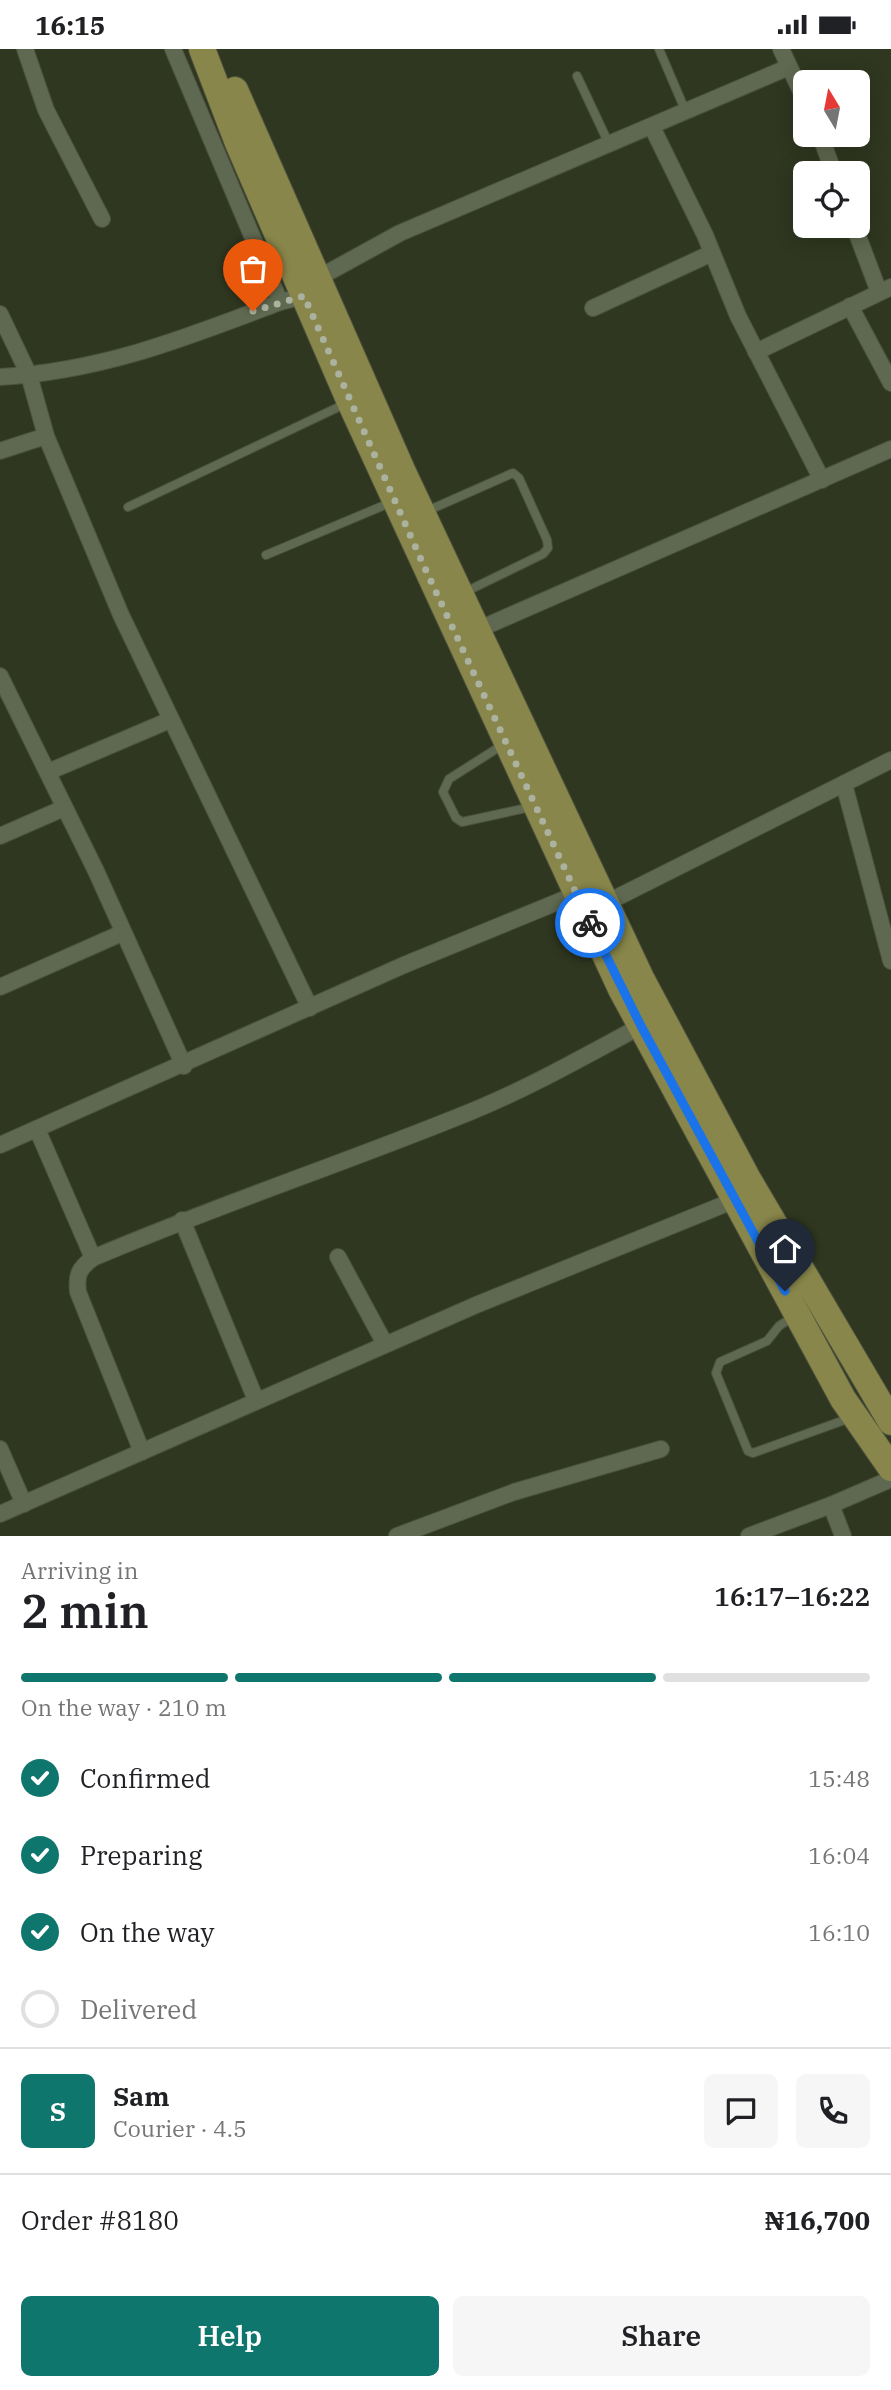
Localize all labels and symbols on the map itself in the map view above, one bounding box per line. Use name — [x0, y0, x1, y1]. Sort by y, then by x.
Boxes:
north arrow — [793, 70, 870, 147]
pin — [223, 239, 283, 311]
courier — [555, 888, 625, 958]
pin — [755, 1219, 815, 1291]

